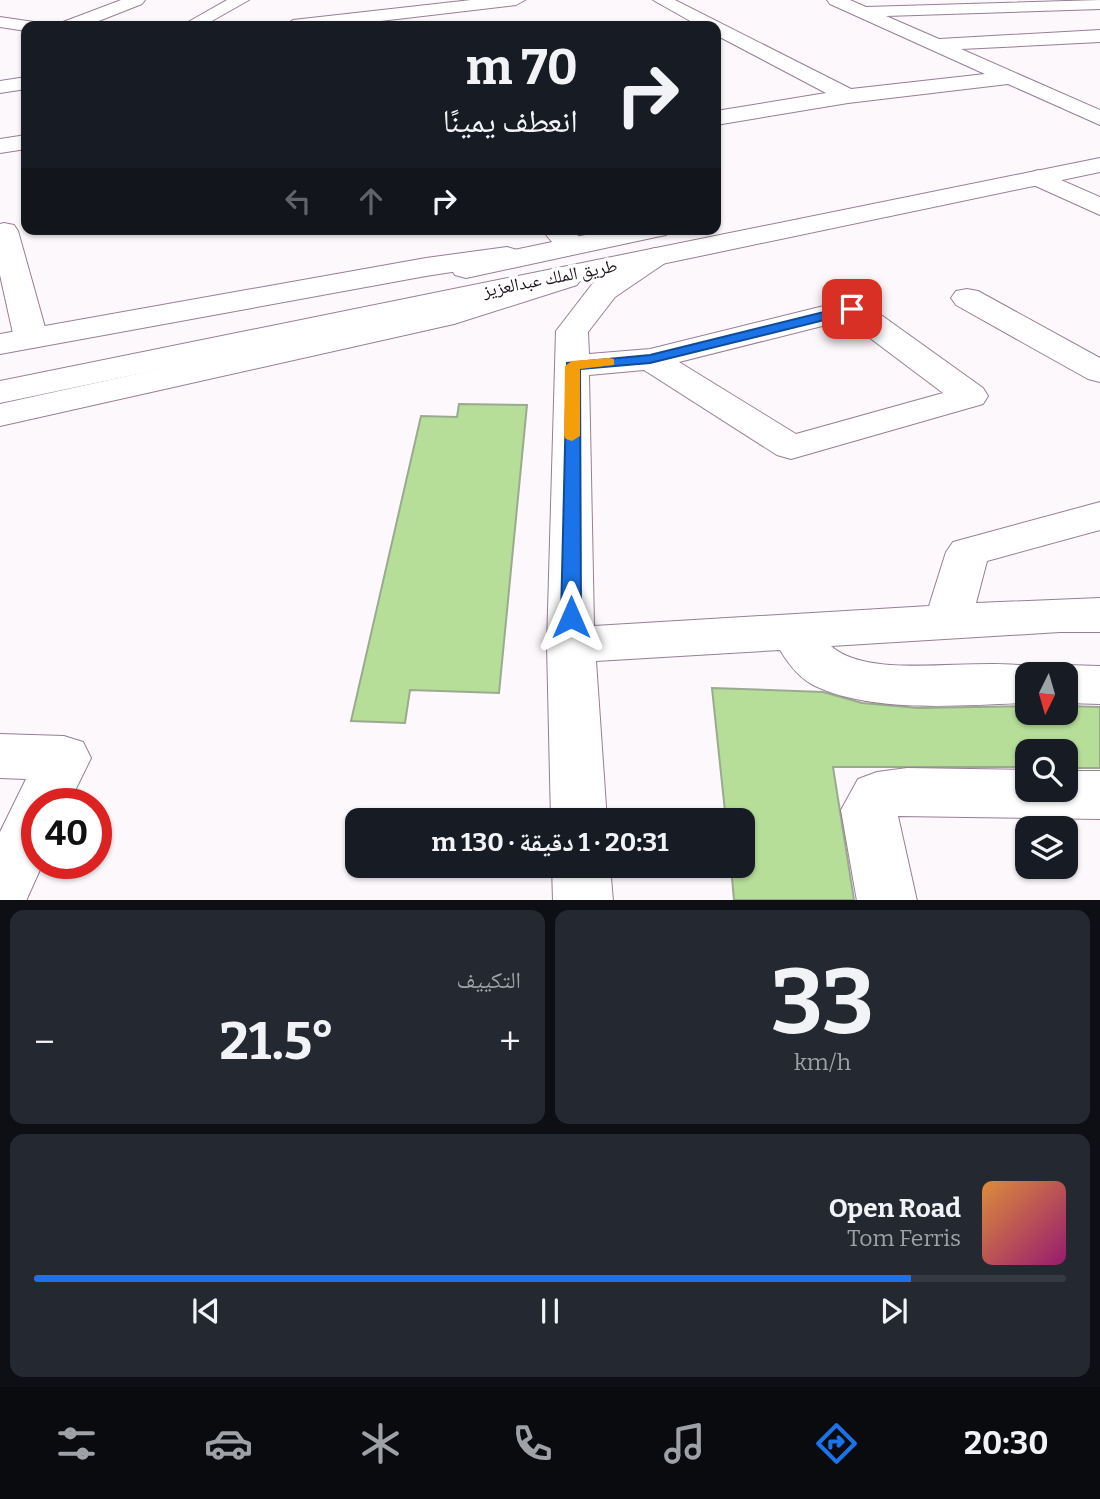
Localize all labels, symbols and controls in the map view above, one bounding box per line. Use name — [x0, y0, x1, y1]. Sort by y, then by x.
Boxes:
text: 70 m — [466, 38, 578, 97]
icon: right — [602, 49, 693, 140]
text: انعطف يمينًا — [443, 102, 578, 140]
icon: left — [279, 182, 317, 220]
icon: ahead — [352, 182, 390, 220]
icon: right — [425, 182, 463, 220]
street label: طريق الملك عبدالعزيز — [480, 254, 619, 302]
pin — [822, 279, 882, 339]
icon: arrive — [833, 290, 871, 328]
position arrow — [534, 580, 608, 654]
north arrow — [1015, 662, 1078, 724]
map controls — [1015, 662, 1078, 879]
button: search — [1015, 739, 1078, 802]
speed limit sign: 40 — [21, 788, 112, 879]
button: layers — [1015, 816, 1078, 879]
text: 20:31 · 1 دقيقة · 130 m — [432, 827, 669, 858]
text: 33 — [771, 948, 874, 1057]
text: التكييف — [456, 966, 521, 994]
text: 21.5° — [220, 1010, 335, 1073]
text: − — [34, 1019, 55, 1065]
text: + — [499, 1019, 521, 1065]
text: km/h — [794, 1048, 851, 1076]
text: Open Road — [829, 1193, 961, 1224]
text: Tom Ferris — [847, 1224, 961, 1252]
icon: previous — [187, 1292, 225, 1330]
icon: pause — [531, 1292, 569, 1330]
icon: next — [875, 1292, 913, 1330]
icon: filters — [52, 1419, 101, 1468]
icon: car — [204, 1419, 253, 1468]
icon: climate — [356, 1419, 405, 1468]
icon: phone — [508, 1419, 557, 1468]
icon: music — [660, 1419, 709, 1468]
icon: directions — [812, 1419, 861, 1468]
text: 20:30 — [964, 1424, 1048, 1462]

